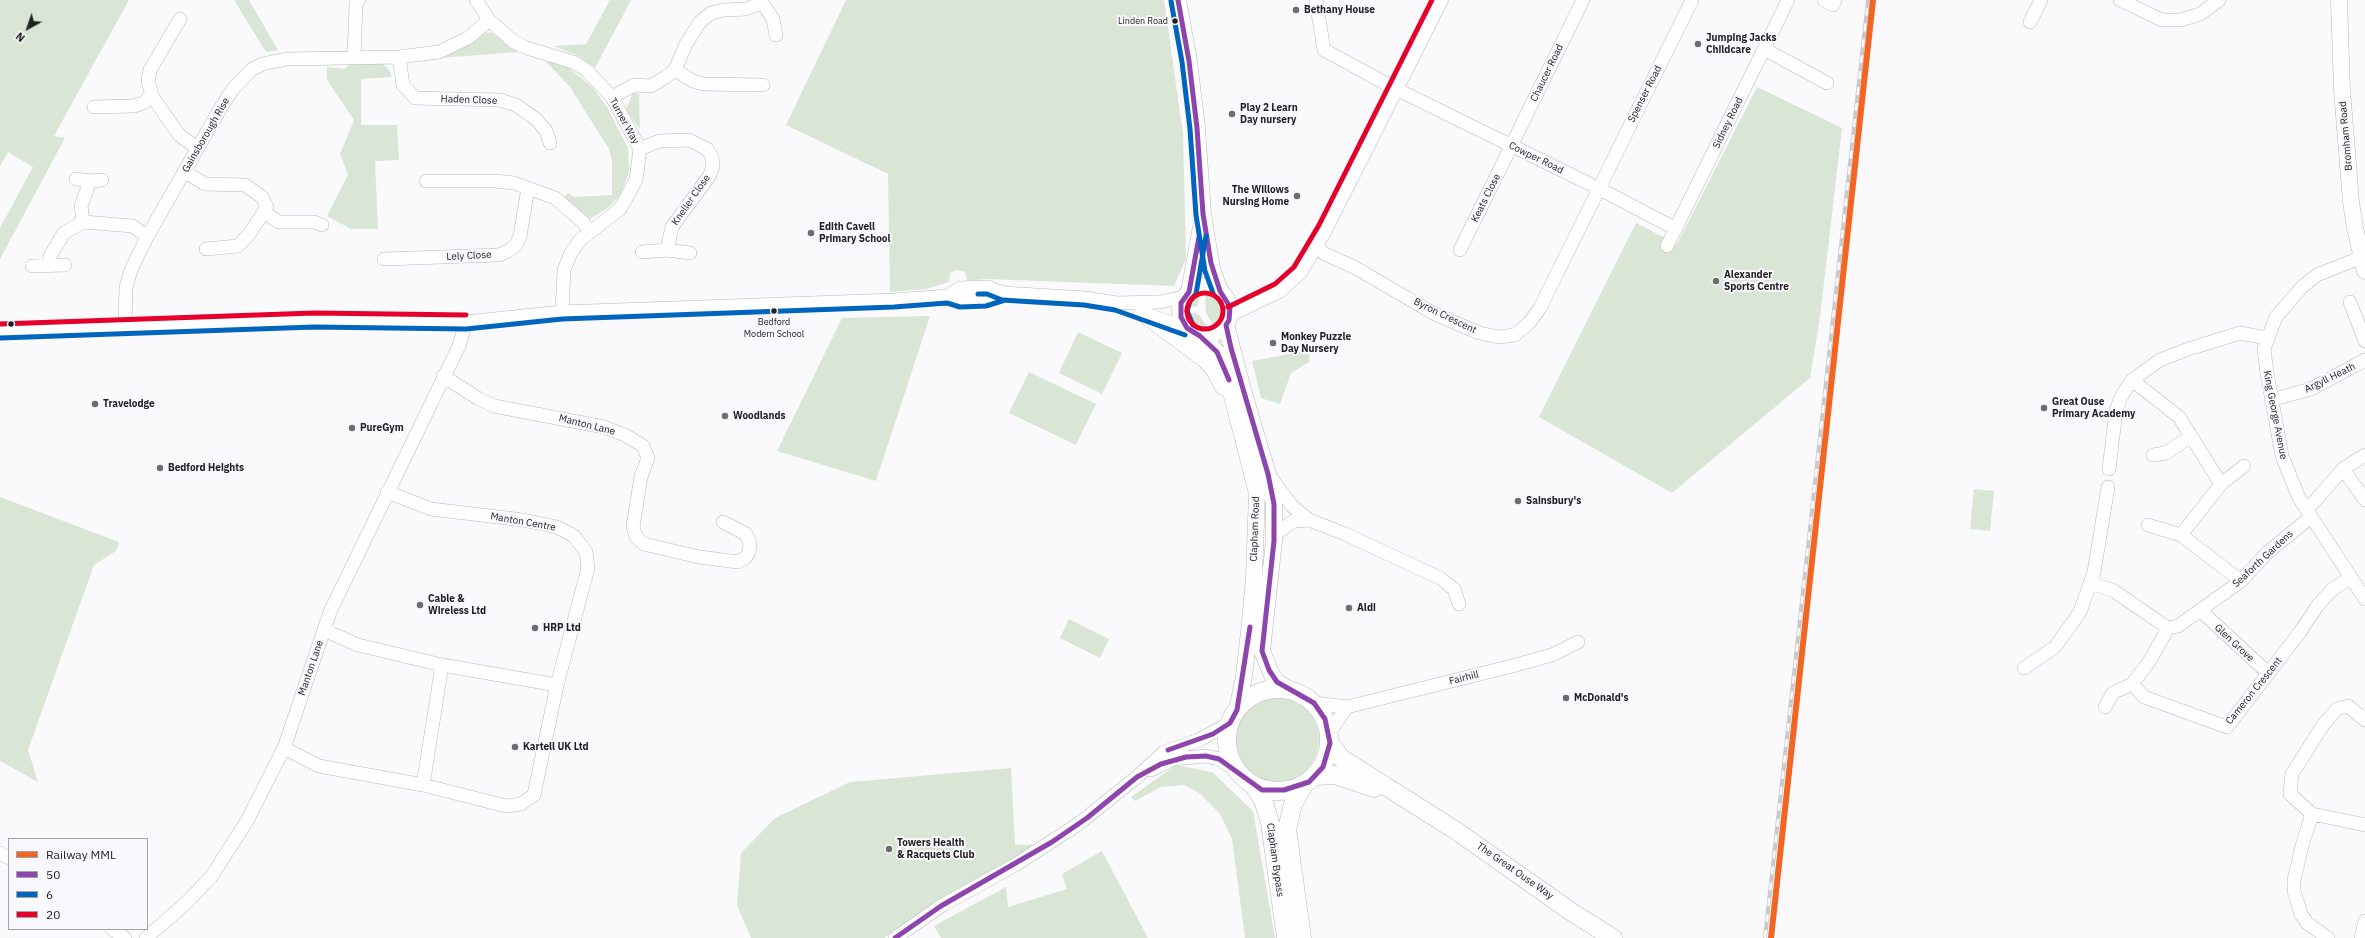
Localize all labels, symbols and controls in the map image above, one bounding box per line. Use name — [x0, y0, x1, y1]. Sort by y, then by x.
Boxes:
place label: Bethany House — [1304, 4, 1375, 16]
marker: Bethany House — [1291, 5, 1301, 15]
north arrow — [8, 8, 48, 48]
place label: Linden Road — [1118, 16, 1168, 26]
marker: Linden Road — [1170, 16, 1180, 26]
text: N — [13, 29, 28, 45]
place label: Jumping Jacks Childcare — [1706, 32, 1776, 56]
marker: Jumping Jacks Childcare — [1693, 39, 1703, 49]
street label: Chaucer Road — [1528, 42, 1566, 104]
street label: Spenser Road — [1626, 64, 1664, 124]
street label: Haden Close — [440, 93, 498, 107]
street label: Sidney Road — [1710, 95, 1746, 151]
street label: Gainsborough Rise — [180, 96, 232, 174]
street label: Turner Way — [606, 96, 642, 146]
street label: Bromham Road — [2337, 101, 2355, 171]
place label: Play 2 Learn Day nursery — [1240, 102, 1298, 126]
marker: Play 2 Learn Day nursery — [1227, 109, 1237, 119]
street label: Cowper Road — [1507, 140, 1565, 176]
street label: Kneller Close — [669, 172, 713, 228]
street label: Keats Close — [1469, 172, 1503, 224]
place label: The Willows Nursing Home — [1223, 184, 1289, 208]
marker: The Willows Nursing Home — [1292, 191, 1302, 201]
place label: Edith Cavell Primary School — [819, 221, 890, 244]
marker: Edith Cavell Primary School — [806, 228, 816, 238]
street label: Lely Close — [446, 249, 492, 263]
place label: Alexander Sports Centre — [1724, 269, 1789, 292]
marker: Alexander Sports Centre — [1711, 276, 1721, 286]
street label: Byron Crescent — [1412, 296, 1478, 336]
marker: Bedford Modern School — [769, 306, 779, 316]
place label: Bedford Modern School — [744, 317, 804, 338]
unlabelled marker — [6, 319, 16, 329]
place label: Monkey Puzzle Day Nursery — [1281, 331, 1351, 354]
marker: Monkey Puzzle Day Nursery — [1268, 338, 1278, 348]
street label: Argyll Heath — [2303, 361, 2357, 395]
street label: King George Avenue — [2261, 370, 2289, 460]
place label: Great Ouse Primary Academy — [2052, 396, 2135, 420]
place label: Travelodge — [103, 398, 155, 410]
marker: Travelodge — [90, 399, 100, 409]
marker: Great Ouse Primary Academy — [2039, 403, 2049, 413]
place label: Woodlands — [733, 410, 786, 422]
marker: Woodlands — [720, 411, 730, 421]
street label: Manton Lane — [558, 412, 616, 438]
place label: PureGym — [360, 422, 404, 434]
marker: PureGym — [347, 423, 357, 433]
place label: Bedford Heights — [168, 462, 244, 474]
marker: Bedford Heights — [155, 463, 165, 473]
place label: Sainsbury's — [1526, 495, 1581, 507]
street label: Clapham Road — [1248, 496, 1262, 562]
marker: Sainsbury's — [1513, 496, 1523, 506]
street label: Manton Centre — [489, 510, 557, 534]
street label: Seaforth Gardens — [2230, 528, 2296, 590]
place label: Cable & Wireless Ltd — [428, 593, 486, 616]
marker: Cable & Wireless Ltd — [415, 600, 425, 610]
place label: Aldi — [1357, 602, 1376, 614]
marker: Aldi — [1344, 603, 1354, 613]
place label: HRP Ltd — [543, 622, 581, 634]
street label: Glen Grove — [2212, 622, 2256, 664]
marker: HRP Ltd — [530, 623, 540, 633]
street label: Manton Lane — [296, 639, 326, 697]
street label: Cameron Crescent — [2223, 655, 2285, 727]
street label: Fairhill — [1448, 669, 1480, 687]
place label: McDonald's — [1574, 692, 1628, 704]
marker: McDonald's — [1561, 693, 1571, 703]
place label: Kartell UK Ltd — [523, 741, 589, 753]
marker: Kartell UK Ltd — [510, 742, 520, 752]
street label: Clapham Bypass — [1264, 822, 1286, 898]
place label: Towers Health & Racquets Club — [897, 837, 974, 860]
legend — [8, 838, 148, 930]
street label: The Great Ouse Way — [1474, 840, 1556, 902]
marker: Towers Health & Racquets Club — [884, 844, 894, 854]
text: Railway MML — [46, 847, 116, 862]
text: 50 — [46, 867, 60, 882]
text: 6 — [46, 887, 53, 902]
text: 20 — [46, 907, 60, 922]

